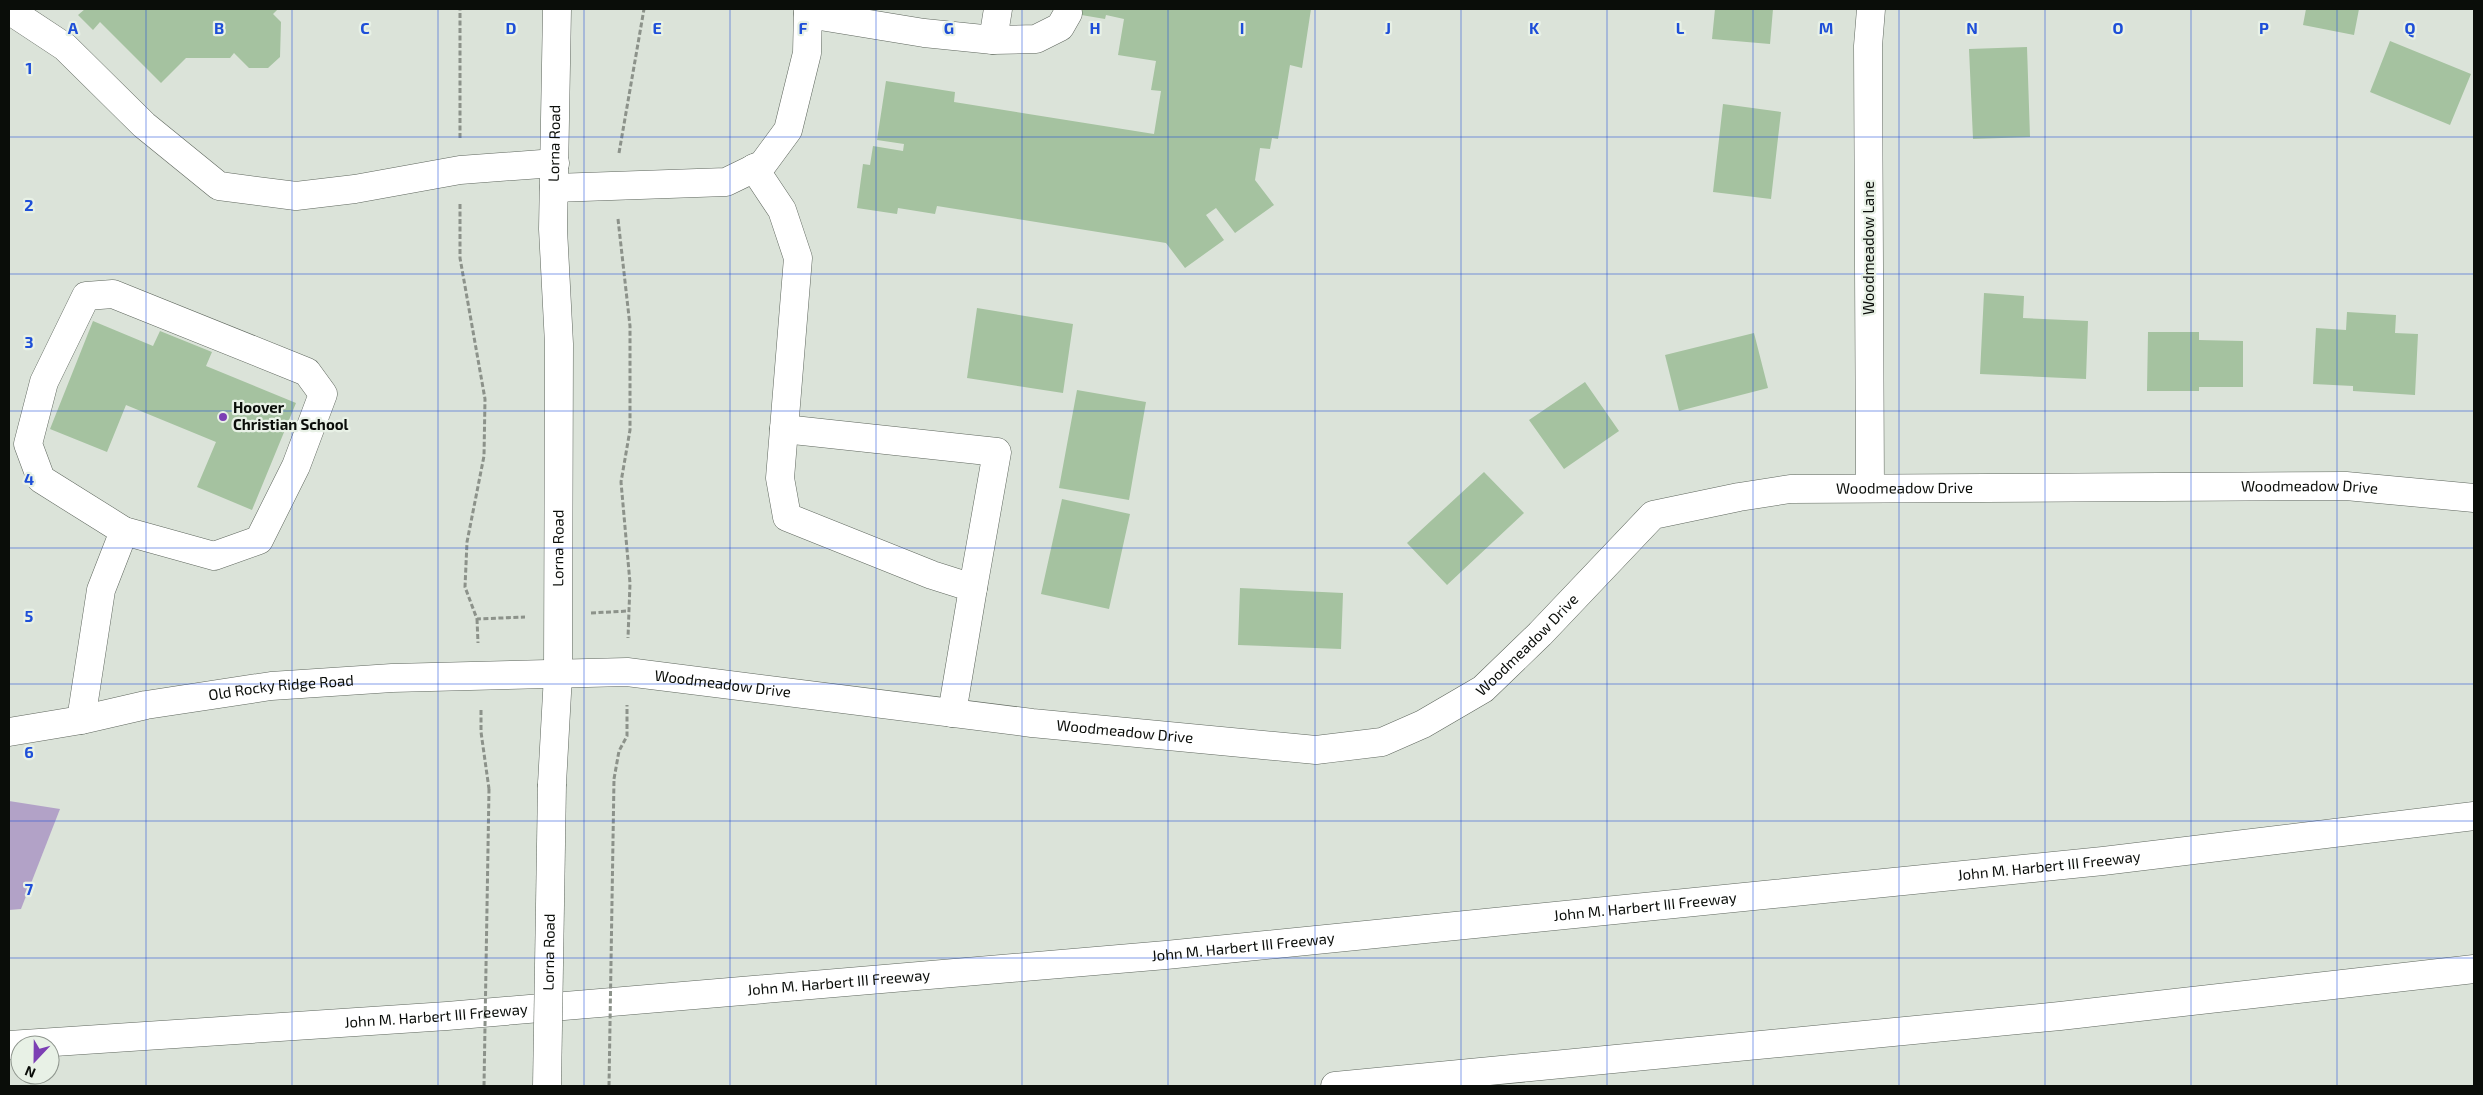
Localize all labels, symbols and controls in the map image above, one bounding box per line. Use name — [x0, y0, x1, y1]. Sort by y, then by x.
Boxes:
text: A — [68, 18, 79, 37]
text: B — [214, 18, 224, 37]
text: C — [360, 18, 370, 37]
text: D — [506, 18, 517, 37]
text: E — [652, 18, 662, 37]
text: F — [799, 18, 808, 37]
text: G — [944, 18, 954, 37]
text: H — [1089, 18, 1101, 37]
text: I — [1240, 18, 1244, 37]
text: J — [1385, 18, 1391, 37]
text: K — [1529, 18, 1540, 37]
text: L — [1676, 18, 1685, 37]
text: M — [1819, 18, 1833, 37]
text: N — [1966, 18, 1978, 37]
text: O — [2112, 18, 2124, 37]
text: P — [2259, 18, 2269, 37]
text: Q — [2404, 18, 2416, 38]
text: 1 — [26, 58, 32, 77]
street label: Lorna Road — [544, 105, 563, 182]
street label: Woodmeadow Lane — [1859, 181, 1877, 315]
text: 2 — [24, 195, 34, 214]
text: 3 — [24, 332, 34, 351]
place label: Hoover Christian School — [233, 398, 349, 433]
marker: Hoover Christian School — [217, 411, 229, 423]
text: 4 — [24, 469, 34, 488]
street label: Woodmeadow Drive — [2241, 476, 2379, 497]
street label: Woodmeadow Drive — [1836, 478, 1973, 497]
street label: Lorna Road — [548, 510, 566, 587]
street label: Woodmeadow Drive — [1472, 590, 1581, 699]
text: 5 — [25, 606, 34, 625]
street label: Woodmeadow Drive — [654, 666, 792, 701]
street label: Old Rocky Ridge Road — [207, 671, 354, 703]
street label: Woodmeadow Drive — [1056, 715, 1194, 746]
text: 6 — [24, 742, 34, 761]
street label: John M. Harbert III Freeway — [1957, 847, 2141, 884]
text: 7 — [25, 879, 34, 898]
street label: John M. Harbert III Freeway — [1553, 888, 1737, 924]
street label: Lorna Road — [539, 913, 558, 991]
street label: John M. Harbert III Freeway — [1151, 928, 1335, 964]
street label: John M. Harbert III Freeway — [746, 965, 931, 999]
street label: John M. Harbert III Freeway — [344, 999, 528, 1031]
north arrow — [10, 1035, 60, 1085]
text: N — [22, 1063, 38, 1082]

